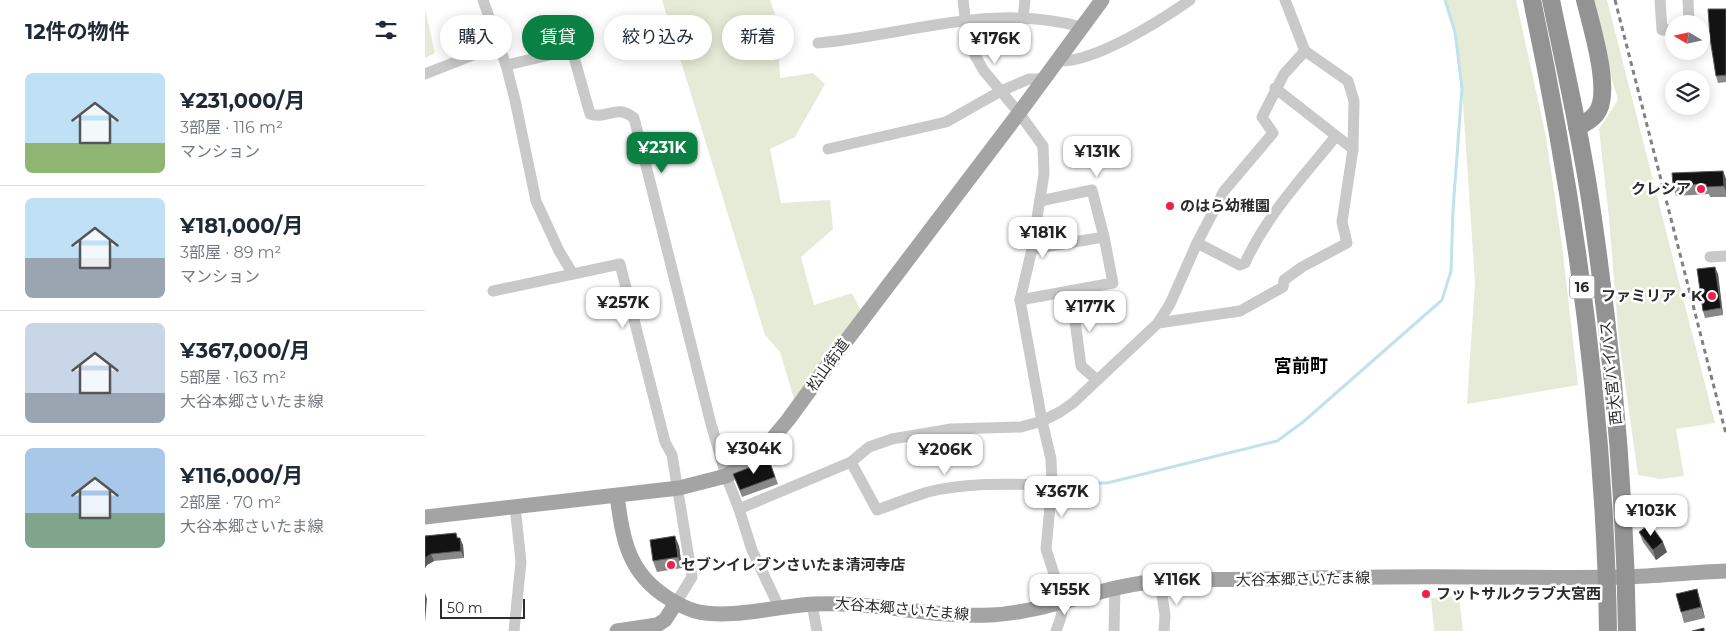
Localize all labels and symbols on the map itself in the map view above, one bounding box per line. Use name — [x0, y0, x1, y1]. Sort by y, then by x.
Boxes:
north arrow — [1665, 15, 1710, 60]
pin: ¥176K — [960, 22, 1030, 65]
pin: ¥231K — [627, 132, 697, 174]
pin: ¥131K — [1062, 136, 1132, 178]
place label: クレシア — [1631, 179, 1691, 198]
marker: クレシア — [1695, 183, 1707, 195]
place label: のはら幼稚園 — [1180, 196, 1270, 215]
marker: のはら幼稚園 — [1164, 200, 1176, 212]
pin: ¥181K — [1008, 216, 1078, 259]
road number: 16 — [1569, 276, 1595, 298]
pin: ¥257K — [588, 286, 658, 329]
place label: ファミリア・K — [1601, 286, 1703, 305]
pin: ¥177K — [1055, 290, 1125, 333]
marker: ファミリア・K — [1706, 290, 1718, 302]
street label: 西大宮バイパス — [1596, 320, 1625, 426]
street label: 松山街道 — [802, 335, 853, 395]
district label: 宮前町 — [1274, 355, 1328, 377]
pin: ¥304K — [719, 432, 789, 475]
pin: ¥206K — [910, 434, 980, 476]
pin: ¥367K — [1027, 476, 1097, 518]
pin: ¥103K — [1616, 494, 1686, 537]
place label: セブンイレブンさいたま清河寺店 — [681, 555, 906, 574]
marker: セブンイレブンさいたま清河寺店 — [665, 559, 677, 571]
pin: ¥116K — [1142, 564, 1212, 606]
street label: 大谷本郷さいたま線 — [1236, 568, 1370, 589]
pin: ¥155K — [1030, 574, 1100, 616]
place label: フットサルクラブ大宮西 — [1436, 584, 1601, 603]
marker: フットサルクラブ大宮西 — [1420, 588, 1432, 600]
street label: 大谷本郷さいたま線 — [834, 593, 970, 624]
scale bar — [440, 596, 525, 619]

